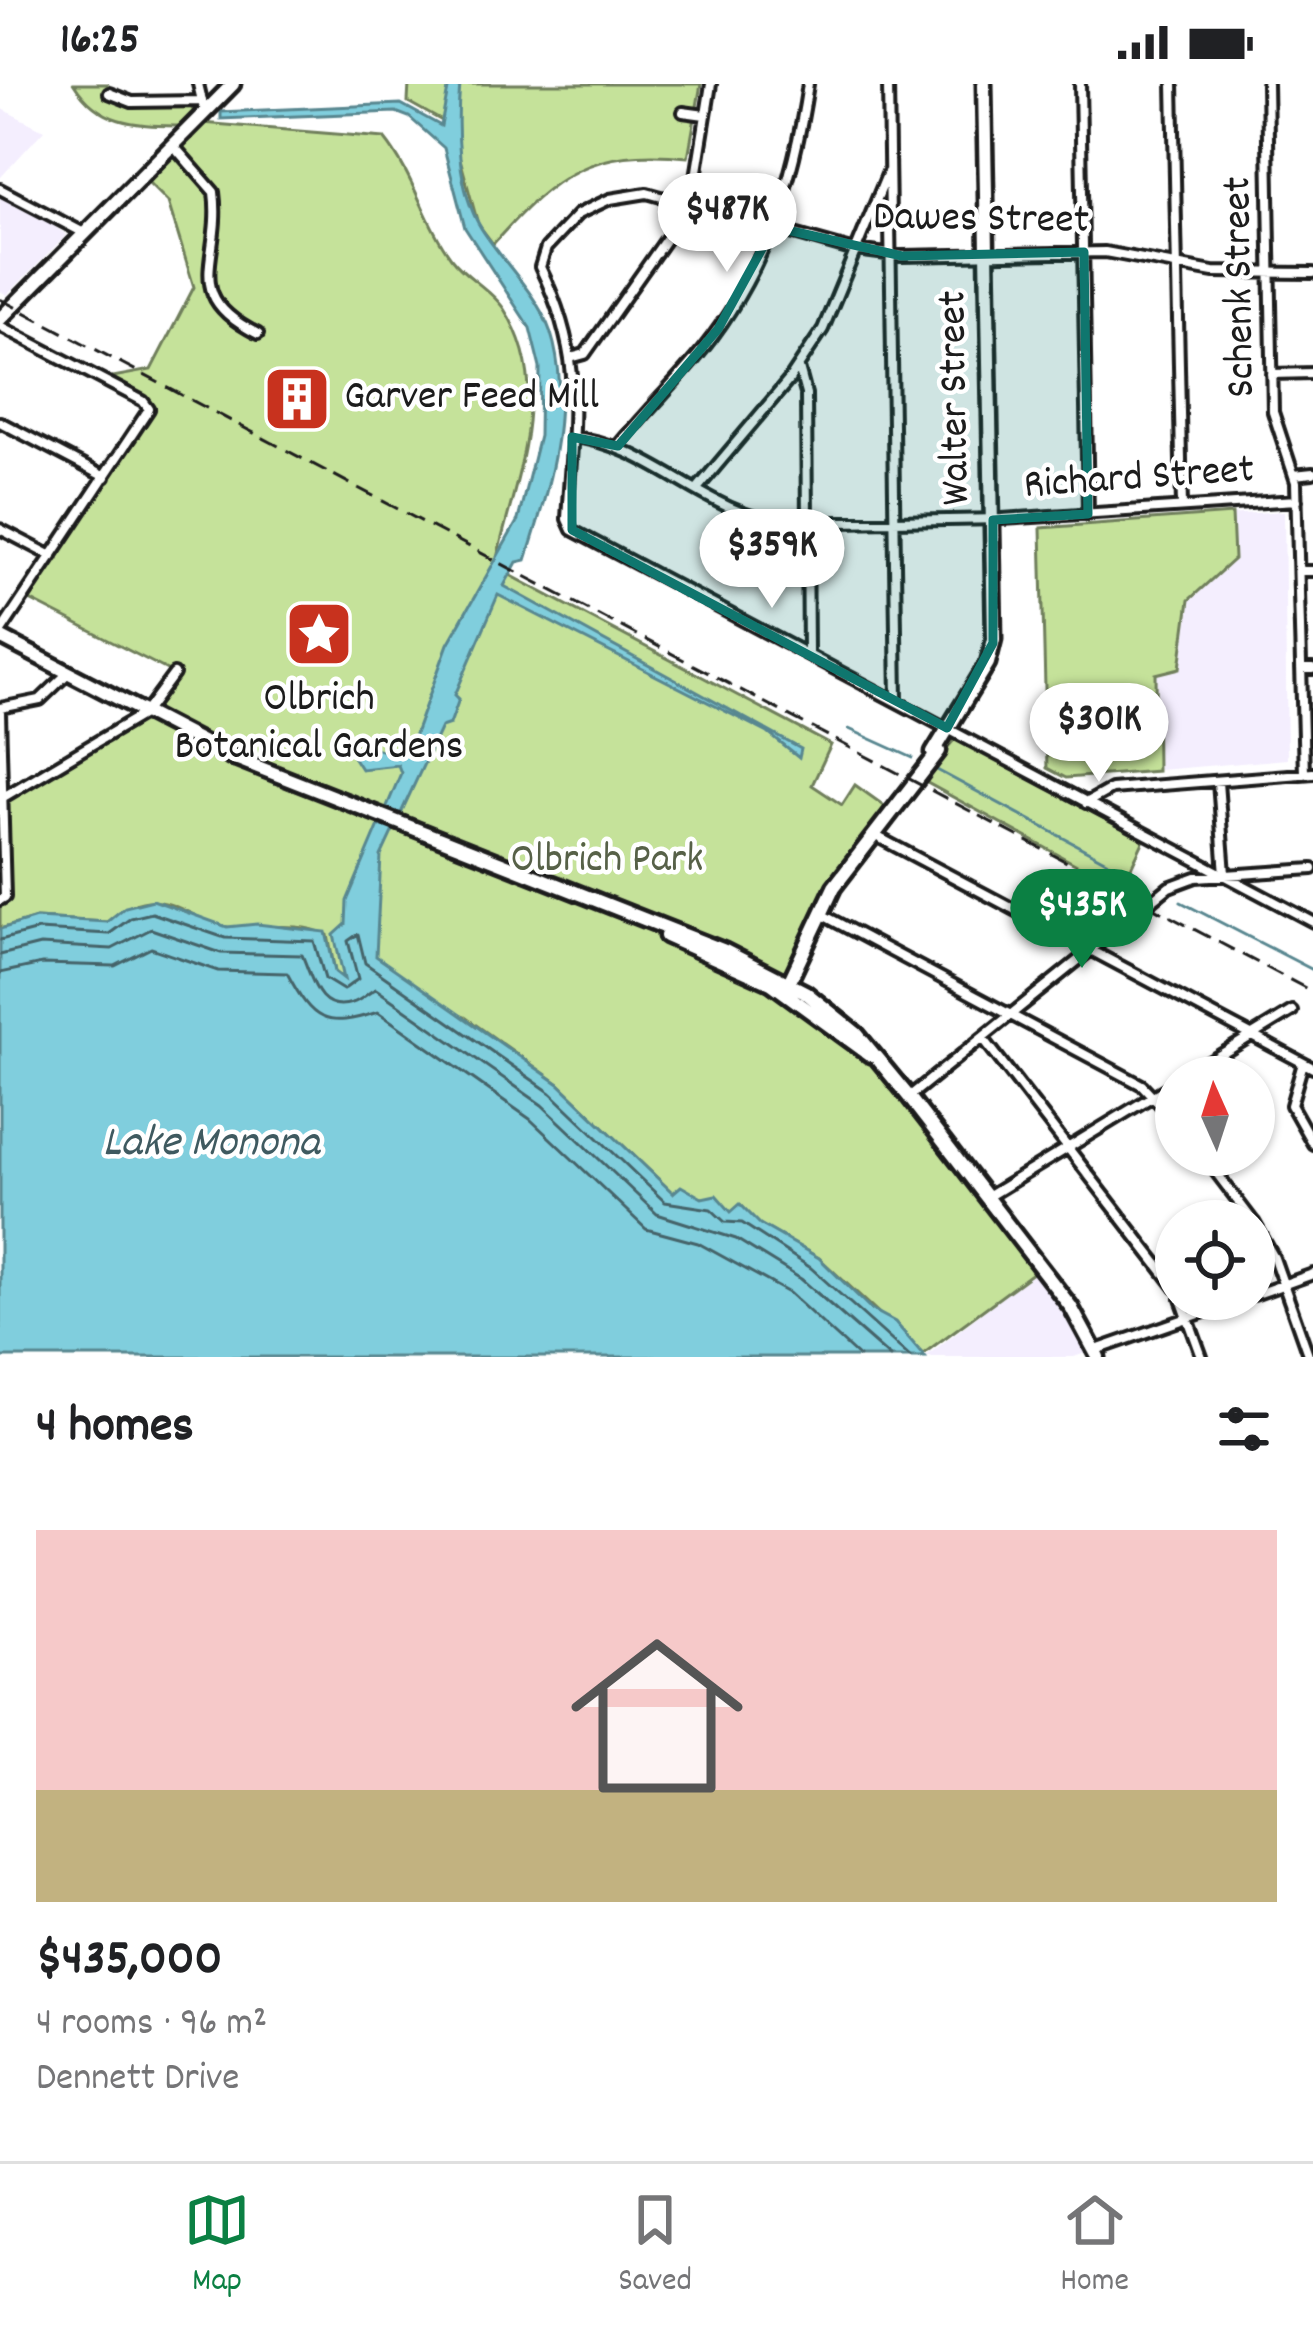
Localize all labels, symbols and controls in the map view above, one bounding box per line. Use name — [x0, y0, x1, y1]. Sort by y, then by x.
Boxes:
text: 16:25 — [60, 10, 140, 74]
pin: $487K — [643, 173, 811, 275]
street label: Schenk Street — [1210, 176, 1274, 398]
text: $487K — [685, 184, 769, 239]
street label: Dawes Street — [872, 189, 1090, 253]
street label: Walter Street — [925, 290, 989, 506]
building icon: Garver Feed Mill — [262, 364, 332, 434]
place label: Garver Feed Mill — [344, 369, 599, 429]
street label: Richard Street — [1022, 442, 1256, 518]
pin: $359K — [688, 509, 856, 611]
text: $359K — [726, 520, 818, 575]
place icon: Olbrich Botanical Gardens — [284, 599, 354, 669]
place label: Olbrich Botanical Gardens — [175, 671, 463, 779]
pin: $301K — [1015, 683, 1183, 785]
text: $301K — [1057, 694, 1141, 749]
park label: Olbrich Park — [511, 832, 703, 892]
pin: $435K — [998, 869, 1166, 971]
text: $435K — [1037, 880, 1127, 935]
north arrow — [1155, 1056, 1275, 1176]
map controls — [1155, 1056, 1275, 1320]
water label: Lake Monona — [102, 1113, 321, 1177]
button: locate — [1155, 1200, 1275, 1320]
text: 4 homes — [36, 1393, 194, 1465]
icon: filters — [1211, 1396, 1277, 1462]
icon: home — [549, 1608, 765, 1824]
text: $435,000 — [36, 1926, 222, 1998]
text: 4 rooms · 96 m² — [36, 1998, 267, 2053]
text: Dennett Drive — [36, 2053, 239, 2108]
tab: Map — [184, 2187, 250, 2306]
tab: Saved — [618, 2187, 692, 2306]
tab: Home — [1060, 2187, 1129, 2306]

